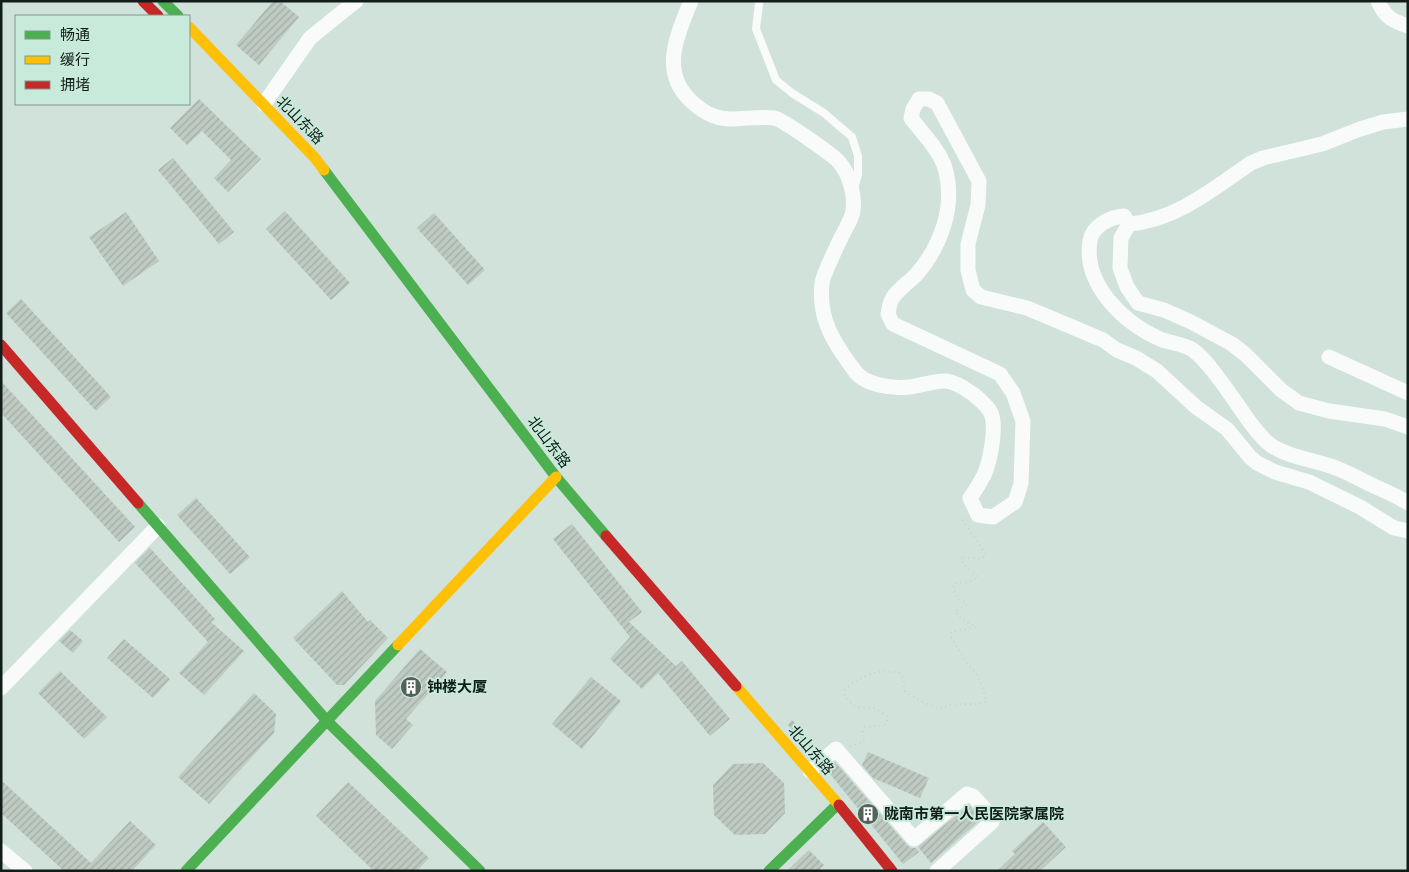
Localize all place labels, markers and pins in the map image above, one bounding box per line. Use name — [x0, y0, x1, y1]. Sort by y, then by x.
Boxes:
building icon: 钟楼大厦 — [399, 675, 423, 699]
place label: 钟楼大厦 — [427, 676, 487, 696]
building icon: 陇南市第一人民医院家属院 — [856, 802, 880, 826]
place label: 陇南市第一人民医院家属院 — [884, 803, 1064, 823]

